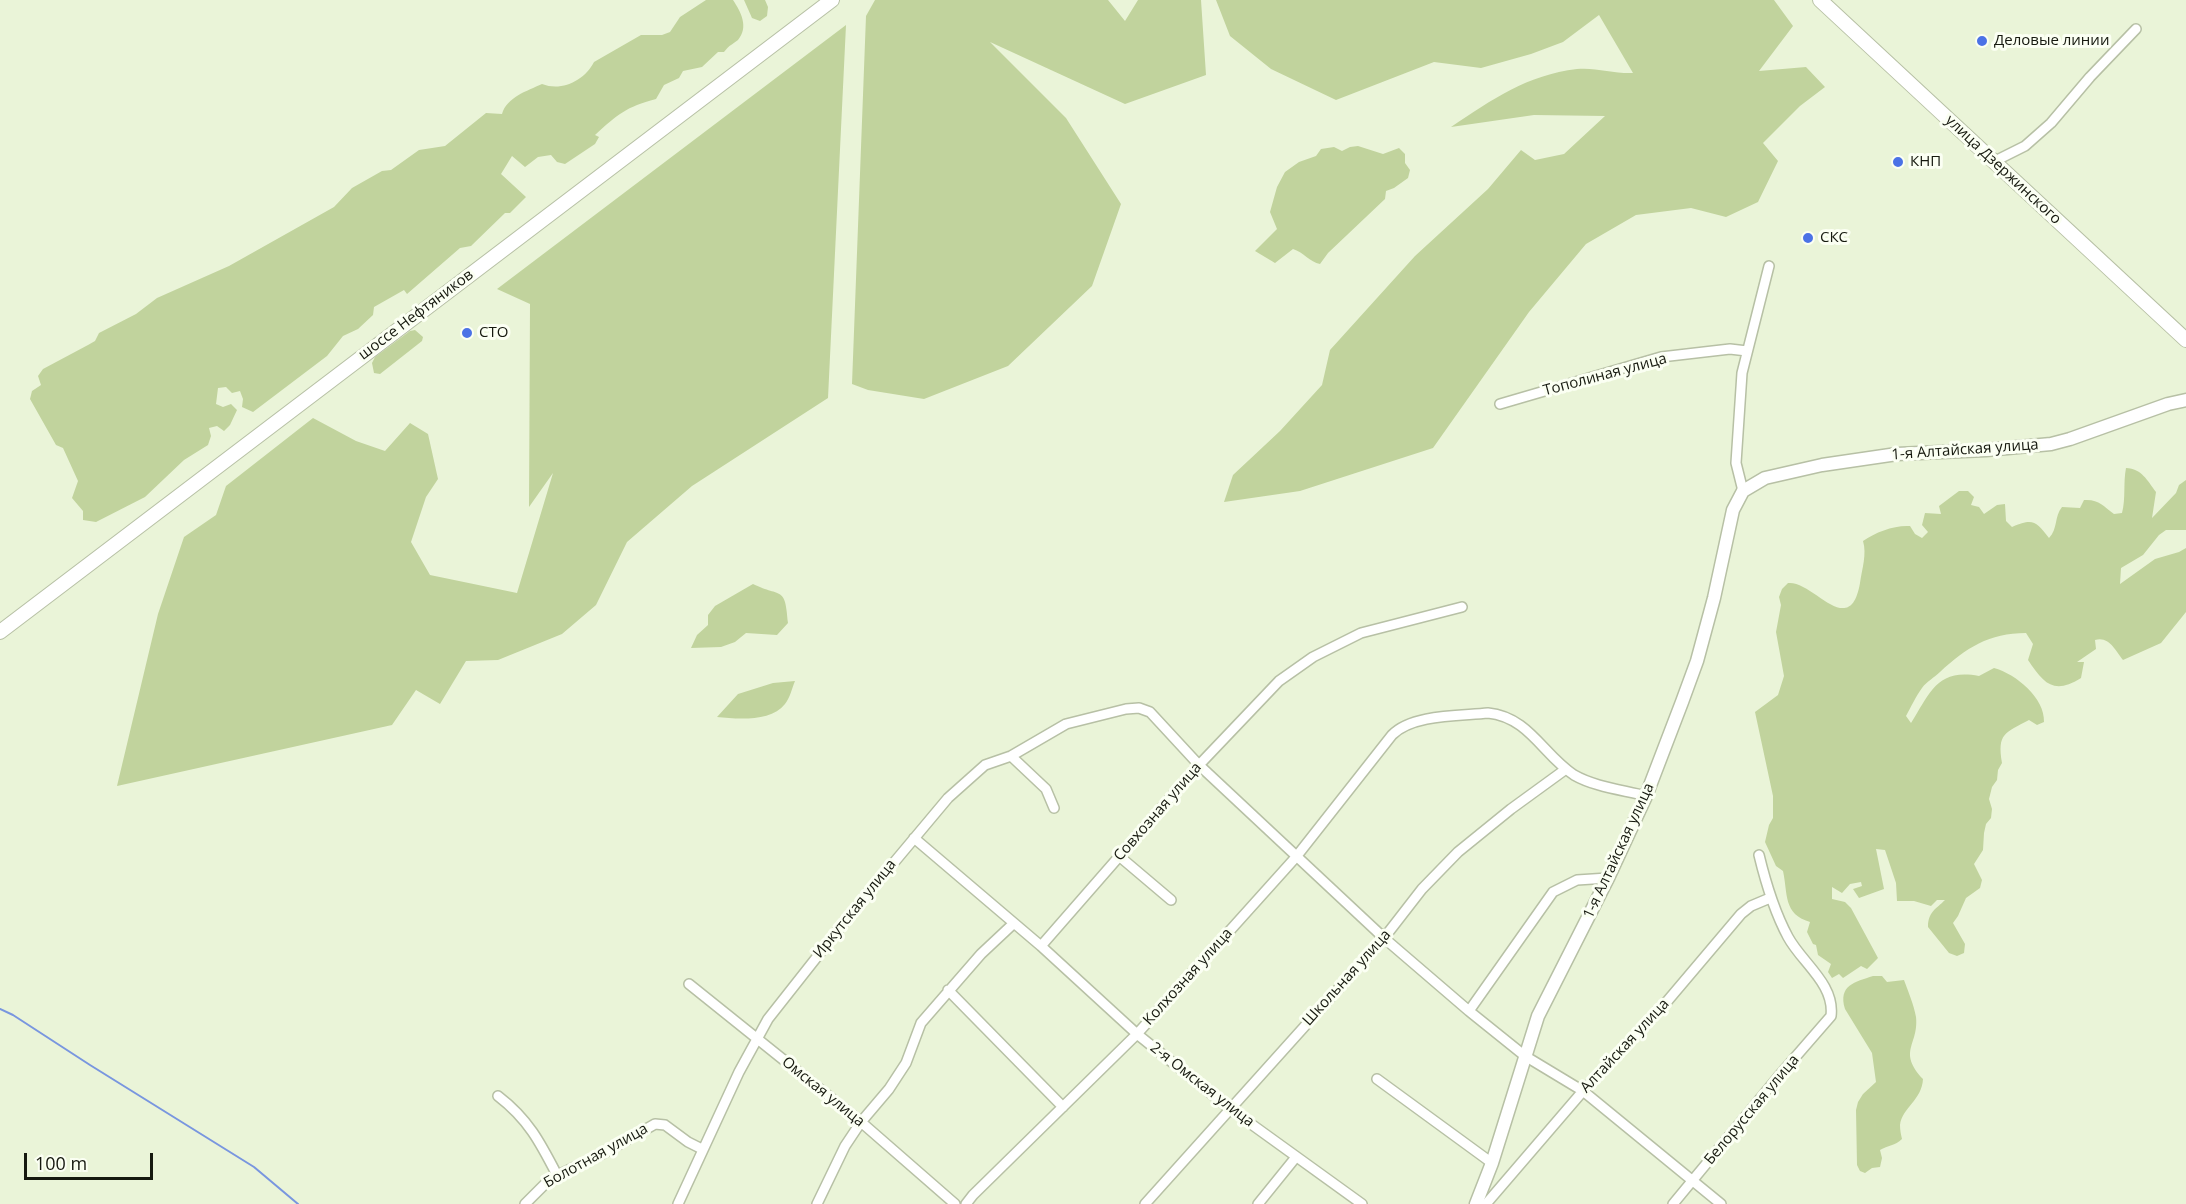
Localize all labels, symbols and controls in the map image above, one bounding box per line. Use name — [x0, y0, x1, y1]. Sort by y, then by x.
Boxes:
place label: Деловые линии — [1994, 32, 2109, 50]
marker: Деловые линии — [1975, 34, 1989, 48]
street label: улица Дзержинского — [1941, 112, 2065, 228]
place label: КНП — [1910, 153, 1941, 171]
marker: КНП — [1891, 155, 1905, 169]
place label: СКС — [1820, 229, 1848, 247]
marker: СКС — [1801, 231, 1815, 245]
street label: шоссе Нефтяников — [355, 266, 477, 364]
place label: СТО — [479, 324, 508, 342]
marker: СТО — [460, 326, 474, 340]
street label: Тополиная улица — [1541, 350, 1669, 400]
street label: 1-я Алтайская улица — [1891, 436, 2039, 464]
street label: Совхозная улица — [1110, 759, 1206, 865]
street label: 1-я Алтайская улица — [1580, 780, 1658, 922]
street label: Иркутская улица — [810, 856, 900, 962]
street label: Колхозная улица — [1140, 925, 1236, 1029]
street label: Школьная улица — [1299, 926, 1395, 1030]
street label: Алтайская улица — [1577, 995, 1673, 1097]
street label: 2-я Омская улица — [1146, 1039, 1258, 1131]
street label: Белорусская улица — [1701, 1051, 1803, 1169]
street label: Омская улица — [778, 1053, 868, 1131]
street label: Болотная улица — [541, 1120, 651, 1192]
scale bar — [27, 1141, 156, 1179]
text: 100 m — [35, 1151, 87, 1175]

